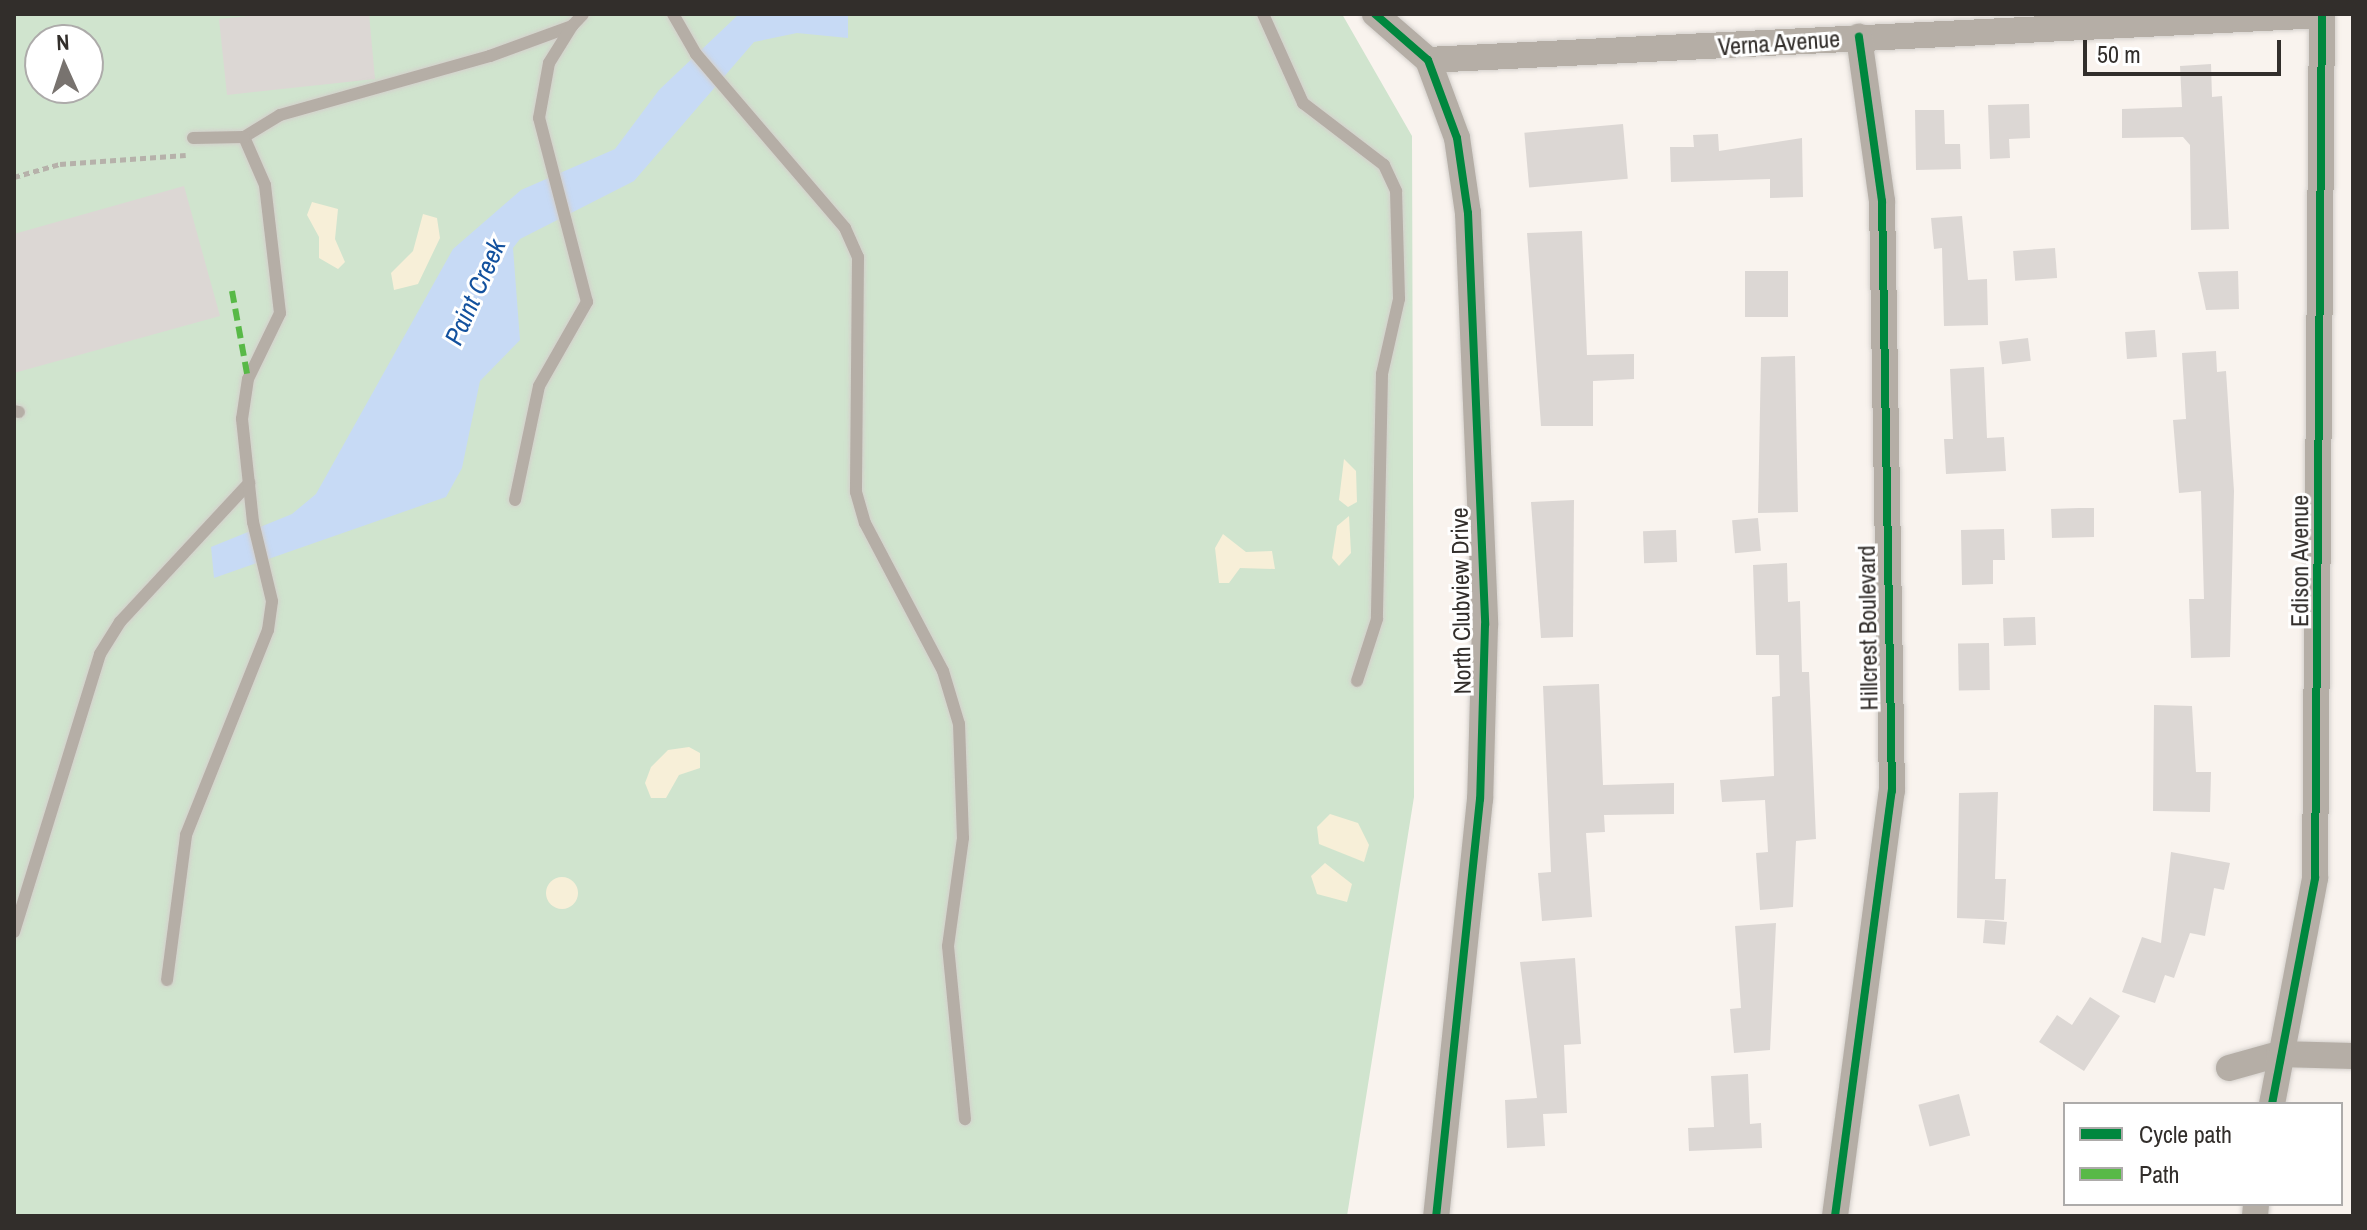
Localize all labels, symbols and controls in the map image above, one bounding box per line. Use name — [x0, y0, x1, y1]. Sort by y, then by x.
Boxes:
north arrow — [24, 24, 104, 104]
street label: Verna Avenue — [1716, 24, 1842, 62]
scale bar — [2087, 24, 2285, 74]
text: N — [56, 27, 70, 57]
text: 50 m — [2097, 38, 2141, 70]
water label: Paint Creek — [438, 234, 512, 350]
street label: Edison Avenue — [2286, 494, 2314, 628]
street label: North Clubview Drive — [1445, 507, 1477, 695]
street label: Hillcrest Boulevard — [1852, 545, 1884, 711]
legend — [2063, 1102, 2343, 1206]
text: Cycle path — [2139, 1118, 2232, 1150]
text: Path — [2139, 1158, 2180, 1190]

